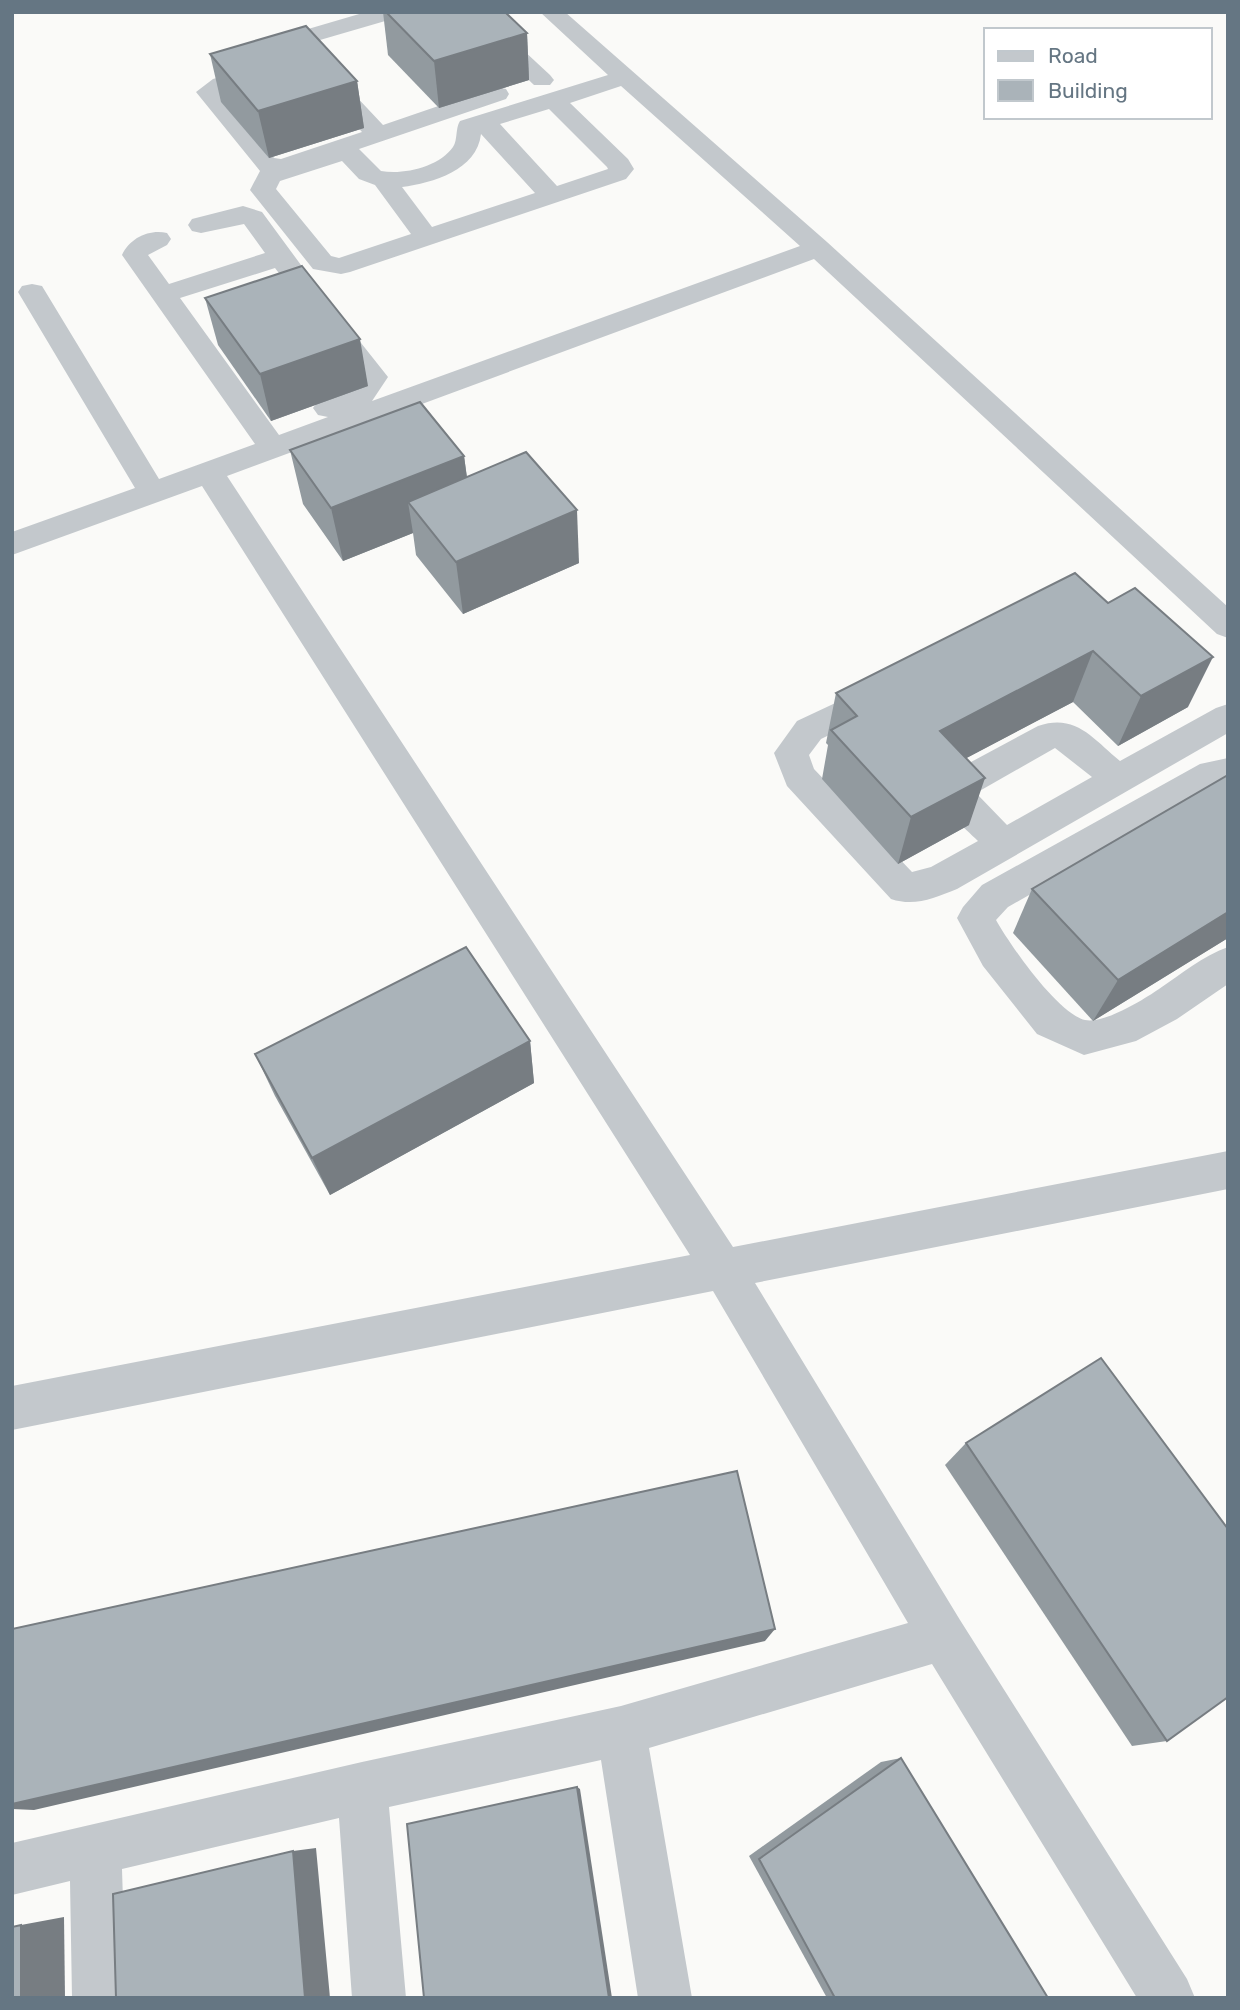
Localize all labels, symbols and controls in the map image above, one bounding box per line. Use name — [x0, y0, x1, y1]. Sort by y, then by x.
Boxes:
legend — [984, 28, 1212, 119]
text: Road — [1048, 43, 1098, 68]
text: Building — [1048, 78, 1128, 103]

